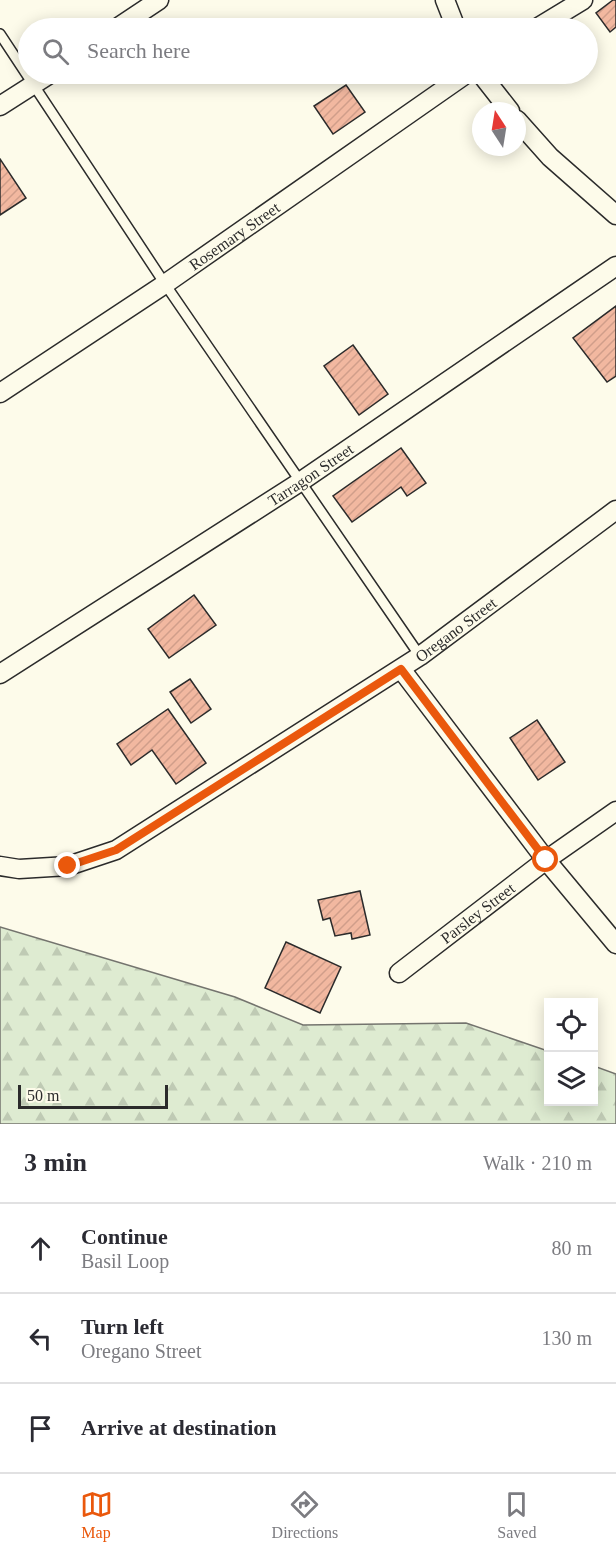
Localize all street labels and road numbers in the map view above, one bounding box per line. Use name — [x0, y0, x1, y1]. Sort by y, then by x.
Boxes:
street label: Rosemary Street — [186, 199, 283, 274]
street label: Tarragon Street — [265, 440, 357, 509]
street label: Oregano Street — [412, 594, 500, 665]
street label: Parsley Street — [438, 879, 518, 947]

